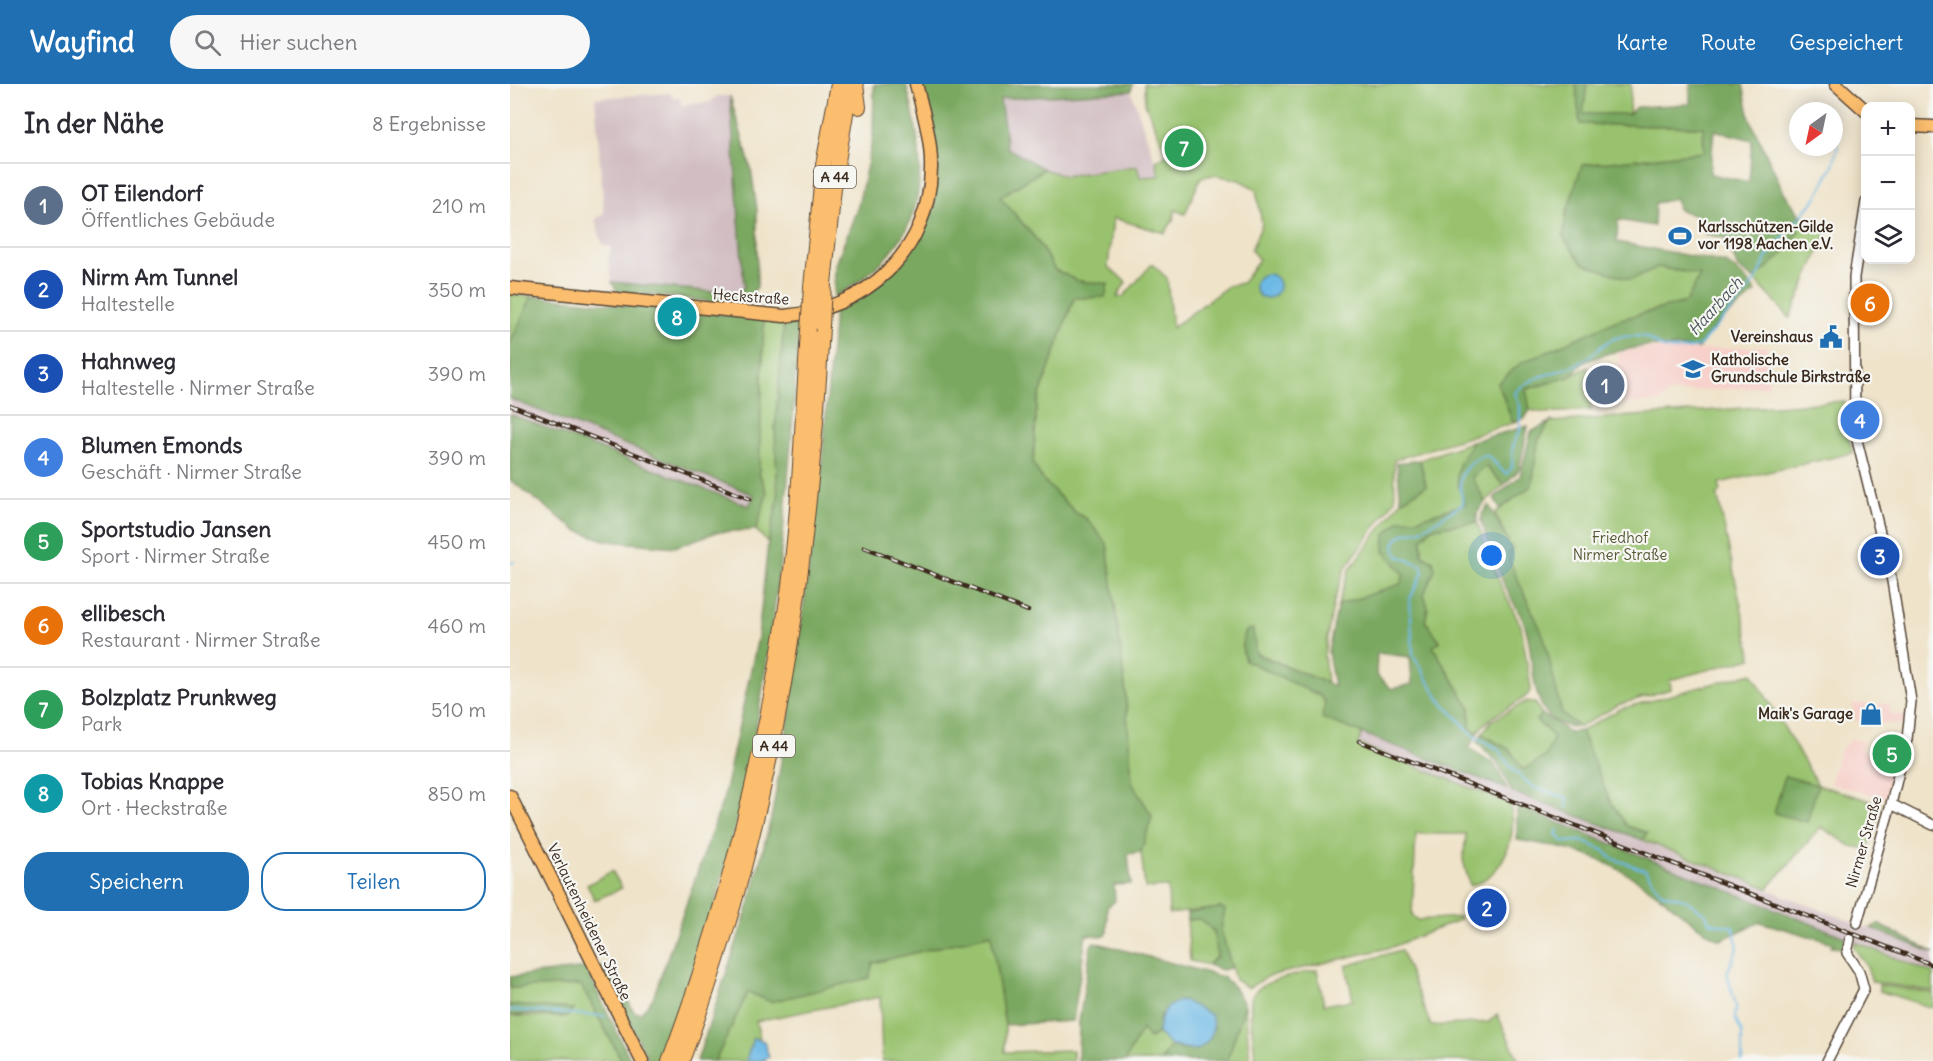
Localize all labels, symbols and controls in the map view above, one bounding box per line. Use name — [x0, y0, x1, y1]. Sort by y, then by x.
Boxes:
search box — [170, 15, 590, 69]
text: Wayfind — [30, 24, 134, 60]
icon: search — [191, 26, 224, 59]
text: Hier suchen — [239, 28, 357, 56]
text: Karte — [1616, 29, 1668, 56]
text: Route — [1701, 29, 1756, 56]
text: Gespeichert — [1789, 29, 1903, 56]
north arrow — [1789, 102, 1843, 156]
map controls — [1861, 102, 1915, 264]
button: + — [1861, 102, 1915, 156]
text: In der Nähe — [24, 107, 164, 140]
text: 8 Ergebnisse — [372, 111, 486, 136]
pin: 7 — [1164, 126, 1204, 170]
button: − — [1861, 156, 1915, 210]
road number: A 44 — [814, 166, 856, 188]
text: OT Eilendorf — [81, 179, 203, 207]
text: 1 — [40, 193, 47, 218]
text: 210 m — [432, 193, 486, 218]
text: Öffentliches Gebäude — [81, 207, 275, 232]
button: layers — [1861, 210, 1915, 264]
place label: Karlsschützen-Gilde vor 1198 Aachen e.V. — [1698, 217, 1833, 253]
sports icon: Karlsschützen-Gilde vor 1198 Aachen e.V. — [1667, 223, 1693, 249]
text: Nirm Am Tunnel — [81, 263, 238, 291]
water label: Haarbach — [1684, 272, 1747, 339]
text: 2 — [38, 277, 49, 302]
text: 350 m — [428, 277, 486, 302]
pin: 6 — [1850, 280, 1890, 326]
street label: Heckstraße — [712, 284, 790, 309]
text: Haltestelle — [81, 291, 175, 316]
pin: 8 — [658, 294, 696, 340]
public building icon: Vereinshaus — [1818, 324, 1844, 350]
place label: Vereinshaus — [1731, 327, 1813, 346]
text: Hahnweg — [81, 347, 176, 375]
place label: Katholische Grundschule Birkstraße — [1711, 350, 1871, 386]
school or university icon: Katholische Grundschule Birkstraße — [1680, 356, 1706, 382]
text: 3 — [38, 361, 49, 386]
text: 390 m — [428, 361, 486, 386]
pin: 1 — [1586, 362, 1624, 408]
text: Haltestelle · Nirmer Straße — [81, 375, 315, 400]
pin: 4 — [1840, 398, 1880, 442]
text: Blumen Emonds — [81, 431, 242, 459]
text: 4 — [38, 445, 49, 470]
text: 390 m — [428, 445, 486, 470]
text: Geschäft · Nirmer Straße — [81, 459, 302, 484]
text: Sportstudio Jansen — [81, 515, 271, 543]
park label: Friedhof Nirmer Straße — [1573, 528, 1667, 564]
text: 5 — [38, 529, 49, 554]
text: 450 m — [427, 529, 486, 554]
pin: 3 — [1860, 534, 1900, 578]
your location — [1477, 541, 1506, 570]
text: Sport · Nirmer Straße — [81, 543, 270, 568]
text: ellibesch — [81, 599, 166, 627]
text: 6 — [38, 613, 49, 638]
text: 460 m — [427, 613, 486, 638]
text: Restaurant · Nirmer Straße — [81, 627, 321, 652]
text: Bolzplatz Prunkweg — [81, 683, 277, 711]
text: 7 — [39, 697, 48, 722]
text: 510 m — [431, 697, 486, 722]
shop icon: Maik's Garage — [1858, 701, 1884, 727]
place label: Maik's Garage — [1758, 704, 1853, 724]
text: Park — [81, 711, 122, 736]
pin: 5 — [1872, 732, 1912, 776]
road number: A 44 — [753, 735, 795, 757]
text: Tobias Knappe — [81, 767, 224, 795]
text: 8 — [38, 781, 49, 806]
text: 850 m — [428, 781, 486, 806]
street label: Nirmer Straße — [1841, 794, 1886, 890]
text: Ort · Heckstraße — [81, 795, 228, 820]
street label: Verlautenheidener Straße — [543, 840, 636, 1003]
button: Speichern — [24, 852, 249, 911]
button: Teilen — [261, 852, 486, 911]
pin: 2 — [1468, 886, 1506, 930]

